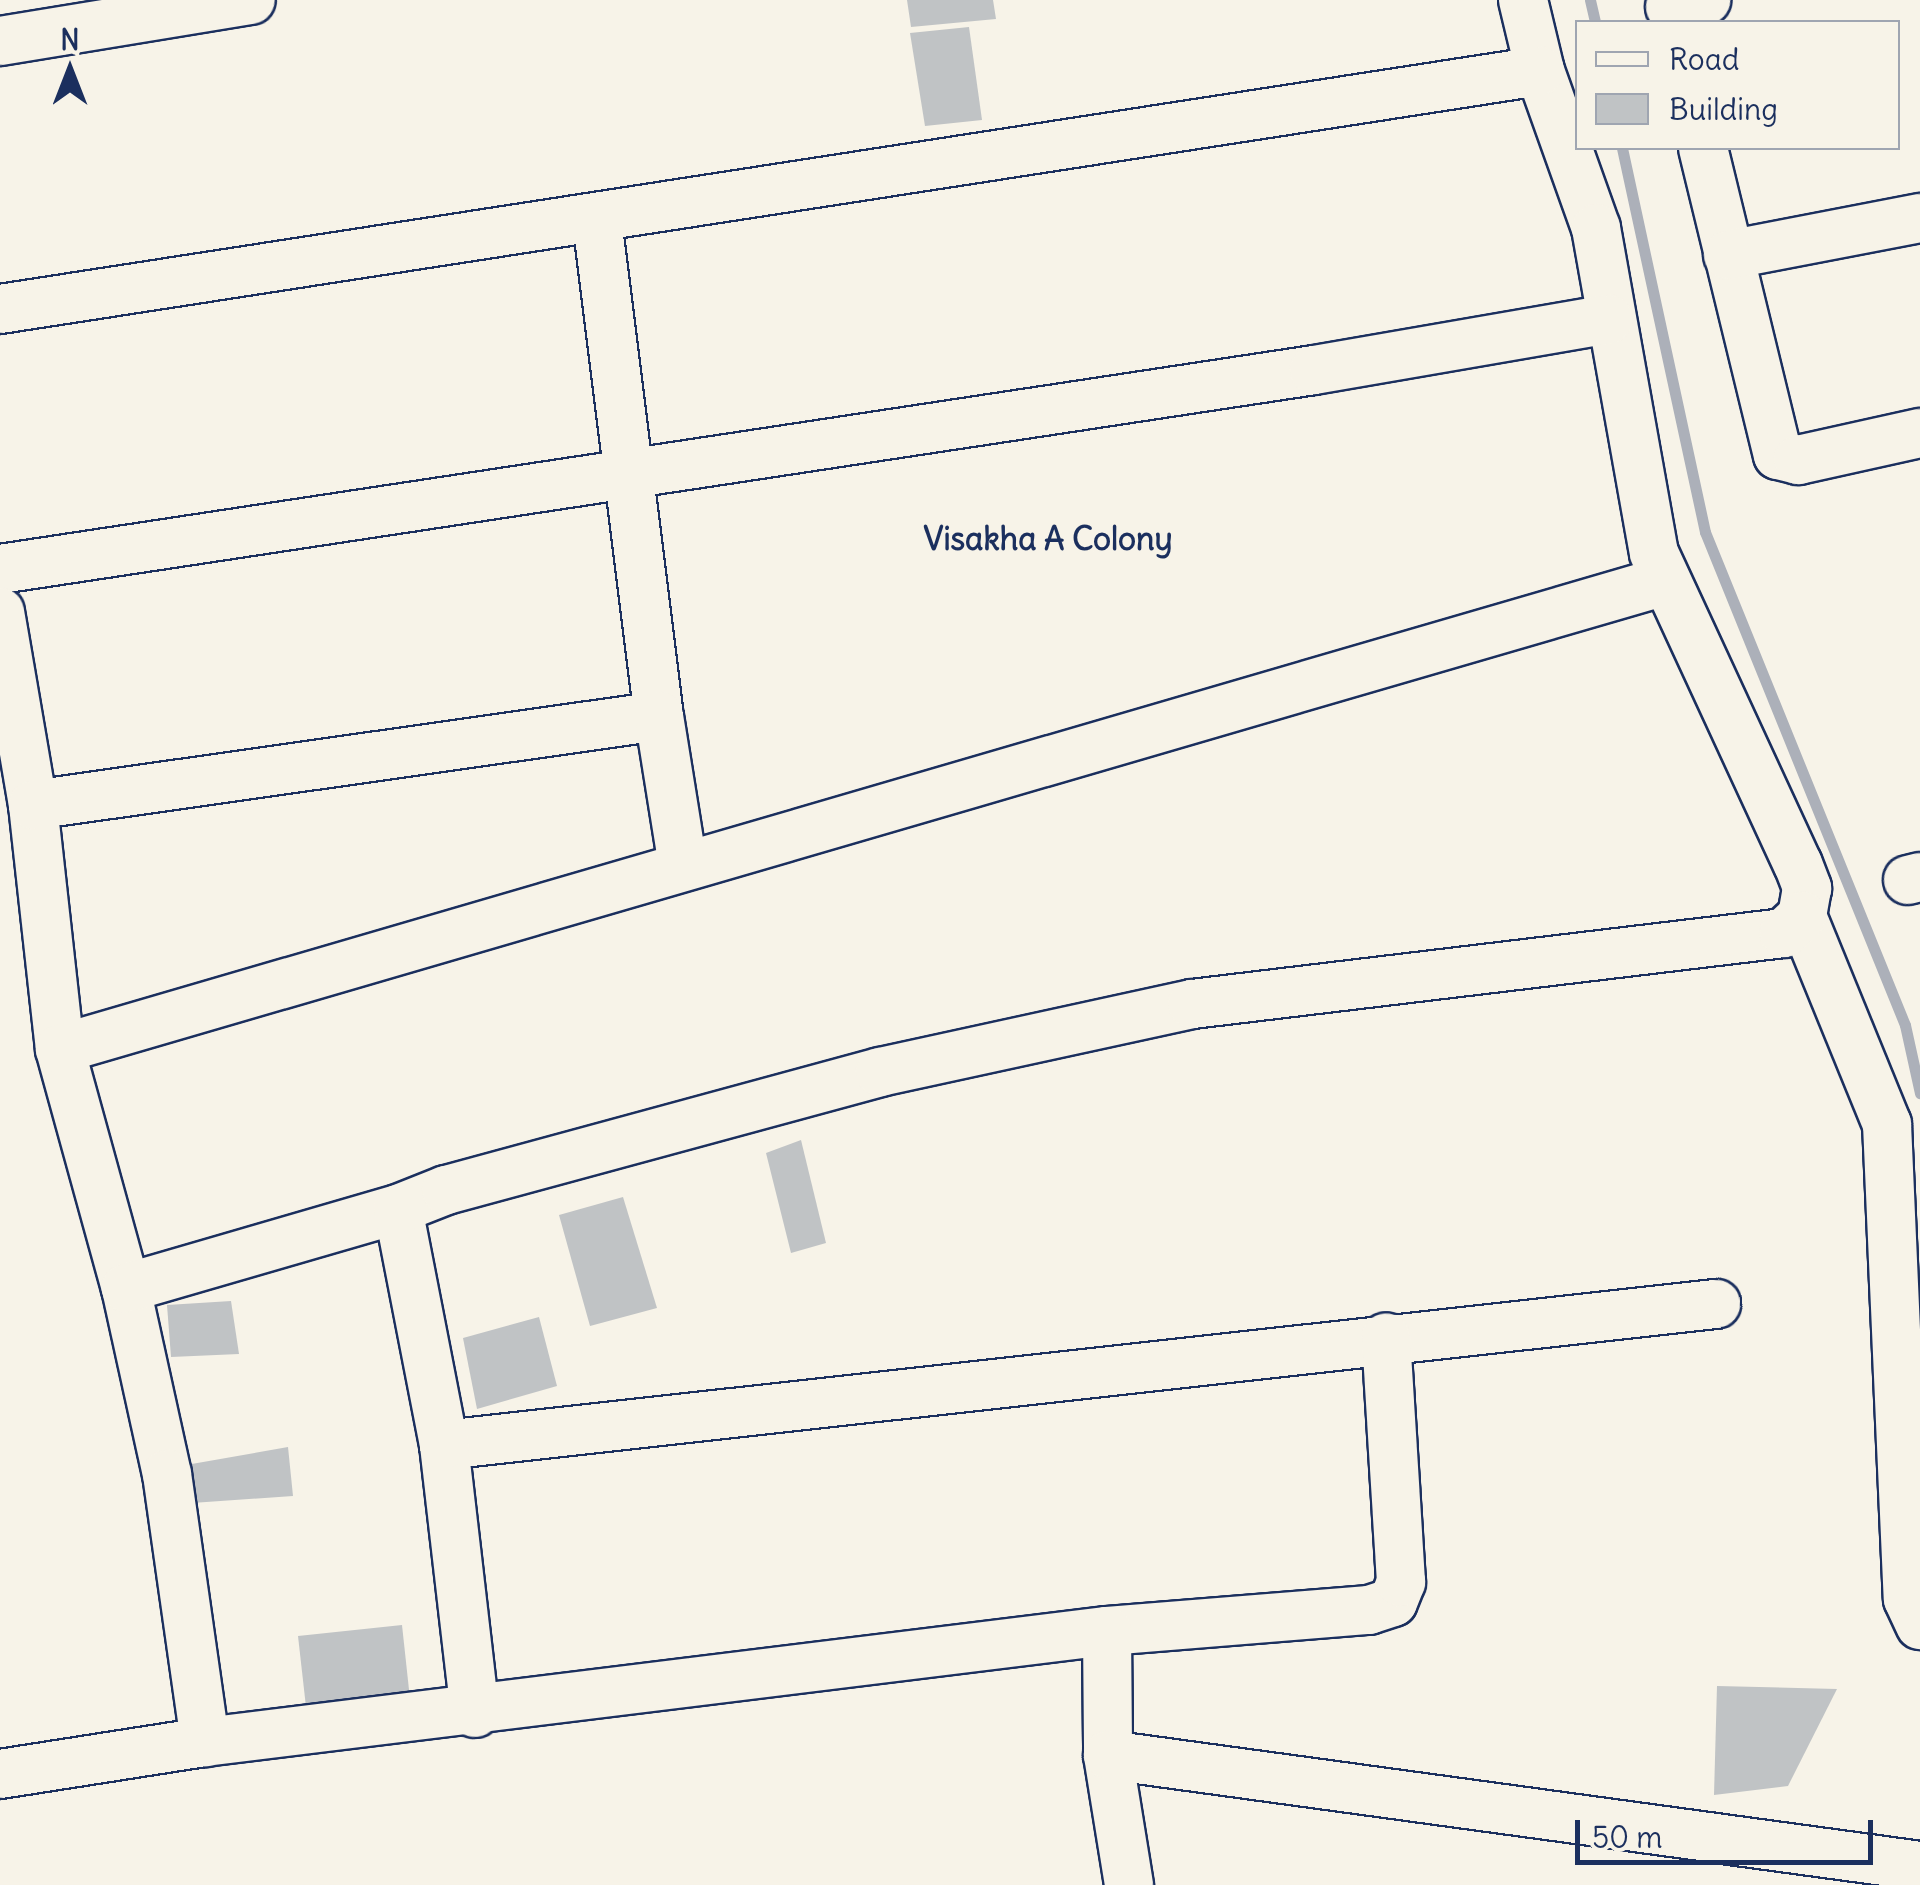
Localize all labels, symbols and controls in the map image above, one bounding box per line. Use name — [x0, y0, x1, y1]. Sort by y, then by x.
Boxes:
north arrow — [20, 20, 120, 120]
legend — [1575, 20, 1900, 150]
text: N — [60, 22, 80, 58]
text: Road — [1669, 40, 1739, 78]
text: Building — [1669, 90, 1778, 128]
district label: Visakha A Colony — [923, 520, 1173, 558]
scale bar — [1580, 1800, 1878, 1862]
text: 50 m — [1592, 1818, 1662, 1856]

